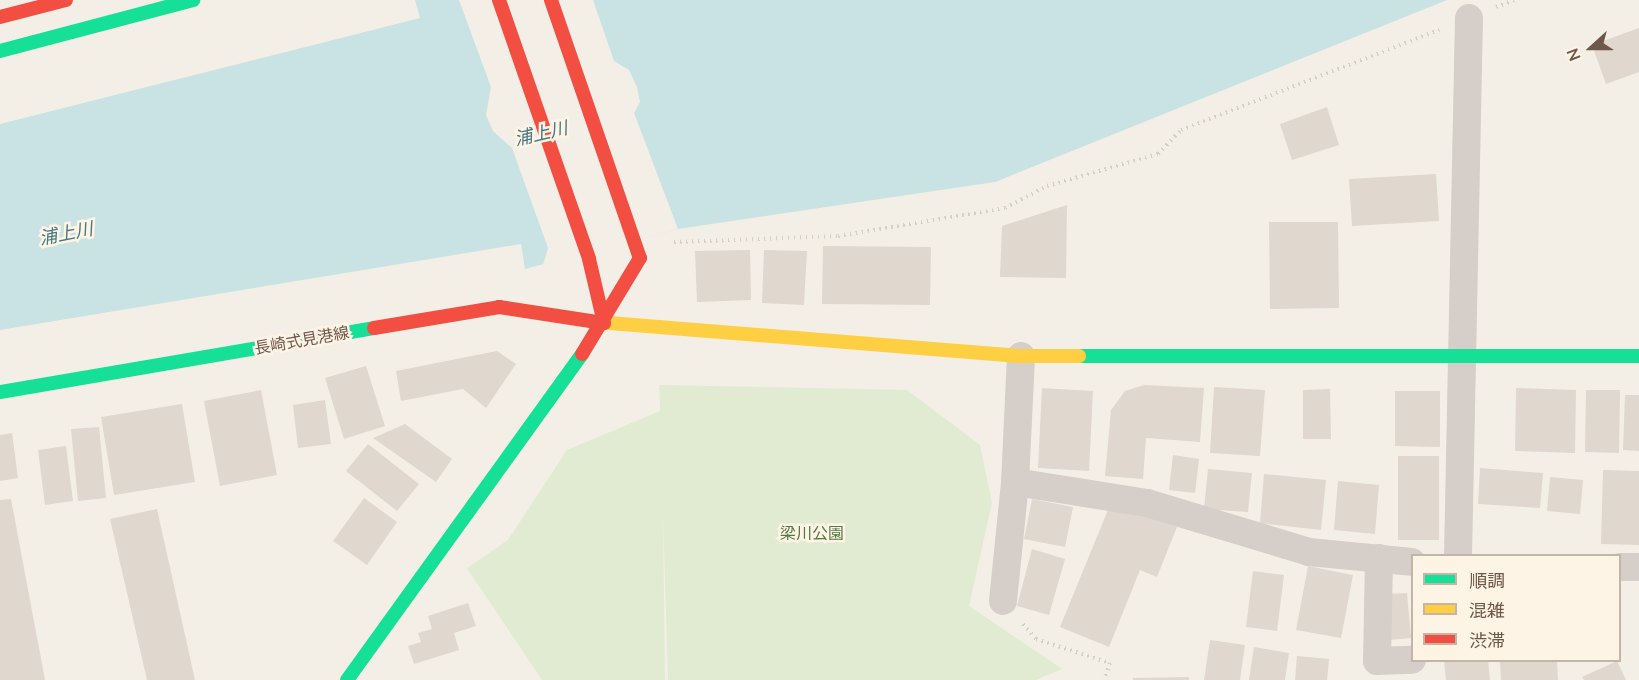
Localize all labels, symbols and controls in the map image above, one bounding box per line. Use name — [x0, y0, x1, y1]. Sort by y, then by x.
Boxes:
north arrow — [1561, 18, 1621, 78]
text: N — [1562, 45, 1587, 64]
water label: 浦上川 — [512, 117, 570, 151]
water label: 浦上川 — [37, 218, 95, 250]
street label: 長崎式見港線 — [253, 323, 351, 359]
park label: 梁川公園 — [780, 524, 844, 544]
legend — [1411, 554, 1621, 662]
text: 順調 — [1469, 569, 1505, 593]
text: 混雑 — [1469, 599, 1505, 623]
text: 渋滞 — [1469, 629, 1505, 653]

